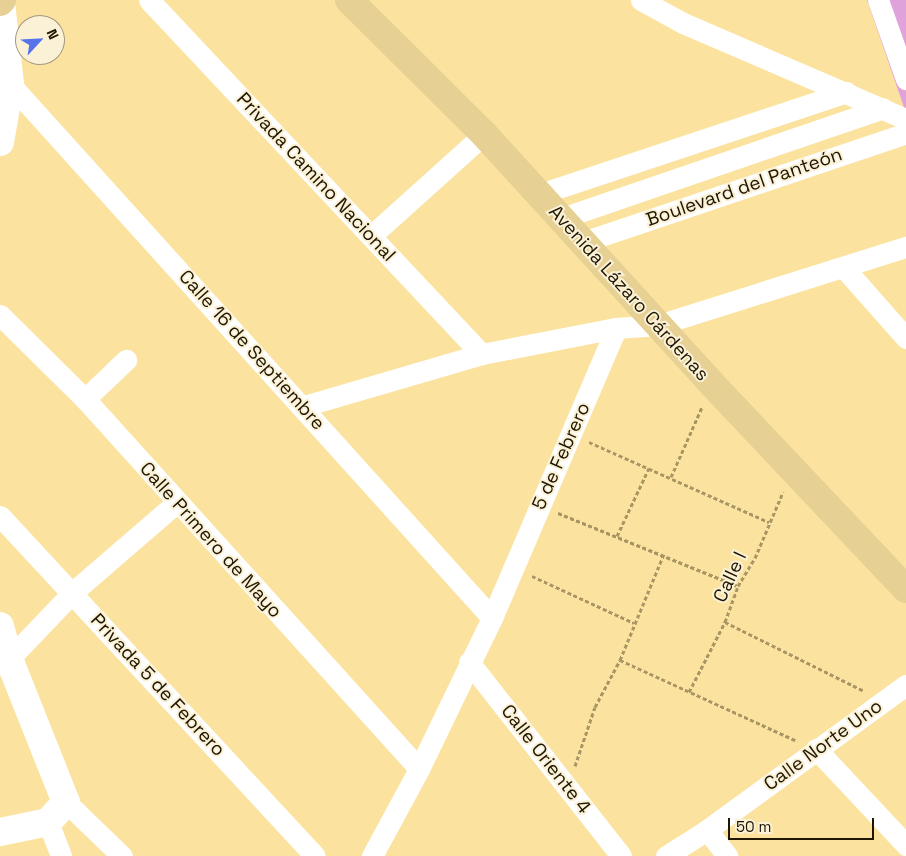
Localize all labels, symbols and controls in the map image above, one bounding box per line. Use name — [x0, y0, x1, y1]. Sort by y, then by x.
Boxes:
north arrow — [15, 15, 65, 65]
text: N — [43, 26, 63, 42]
street label: Privada Camino Nacional — [232, 88, 400, 266]
street label: Boulevard del Panteón — [643, 143, 845, 231]
street label: Avenida Lázaro Cárdenas — [544, 200, 714, 386]
street label: Calle 16 de Septiembre — [174, 265, 330, 435]
street label: 5 de Febrero — [527, 399, 595, 513]
street label: Calle Primero de Mayo — [135, 457, 287, 623]
street label: Calle I — [708, 548, 752, 606]
street label: Privada 5 de Febrero — [86, 609, 230, 761]
street label: Calle Norte Uno — [759, 694, 887, 796]
street label: Calle Oriente 4 — [496, 700, 596, 818]
scale bar — [731, 808, 877, 840]
text: 50 m — [736, 817, 771, 836]

